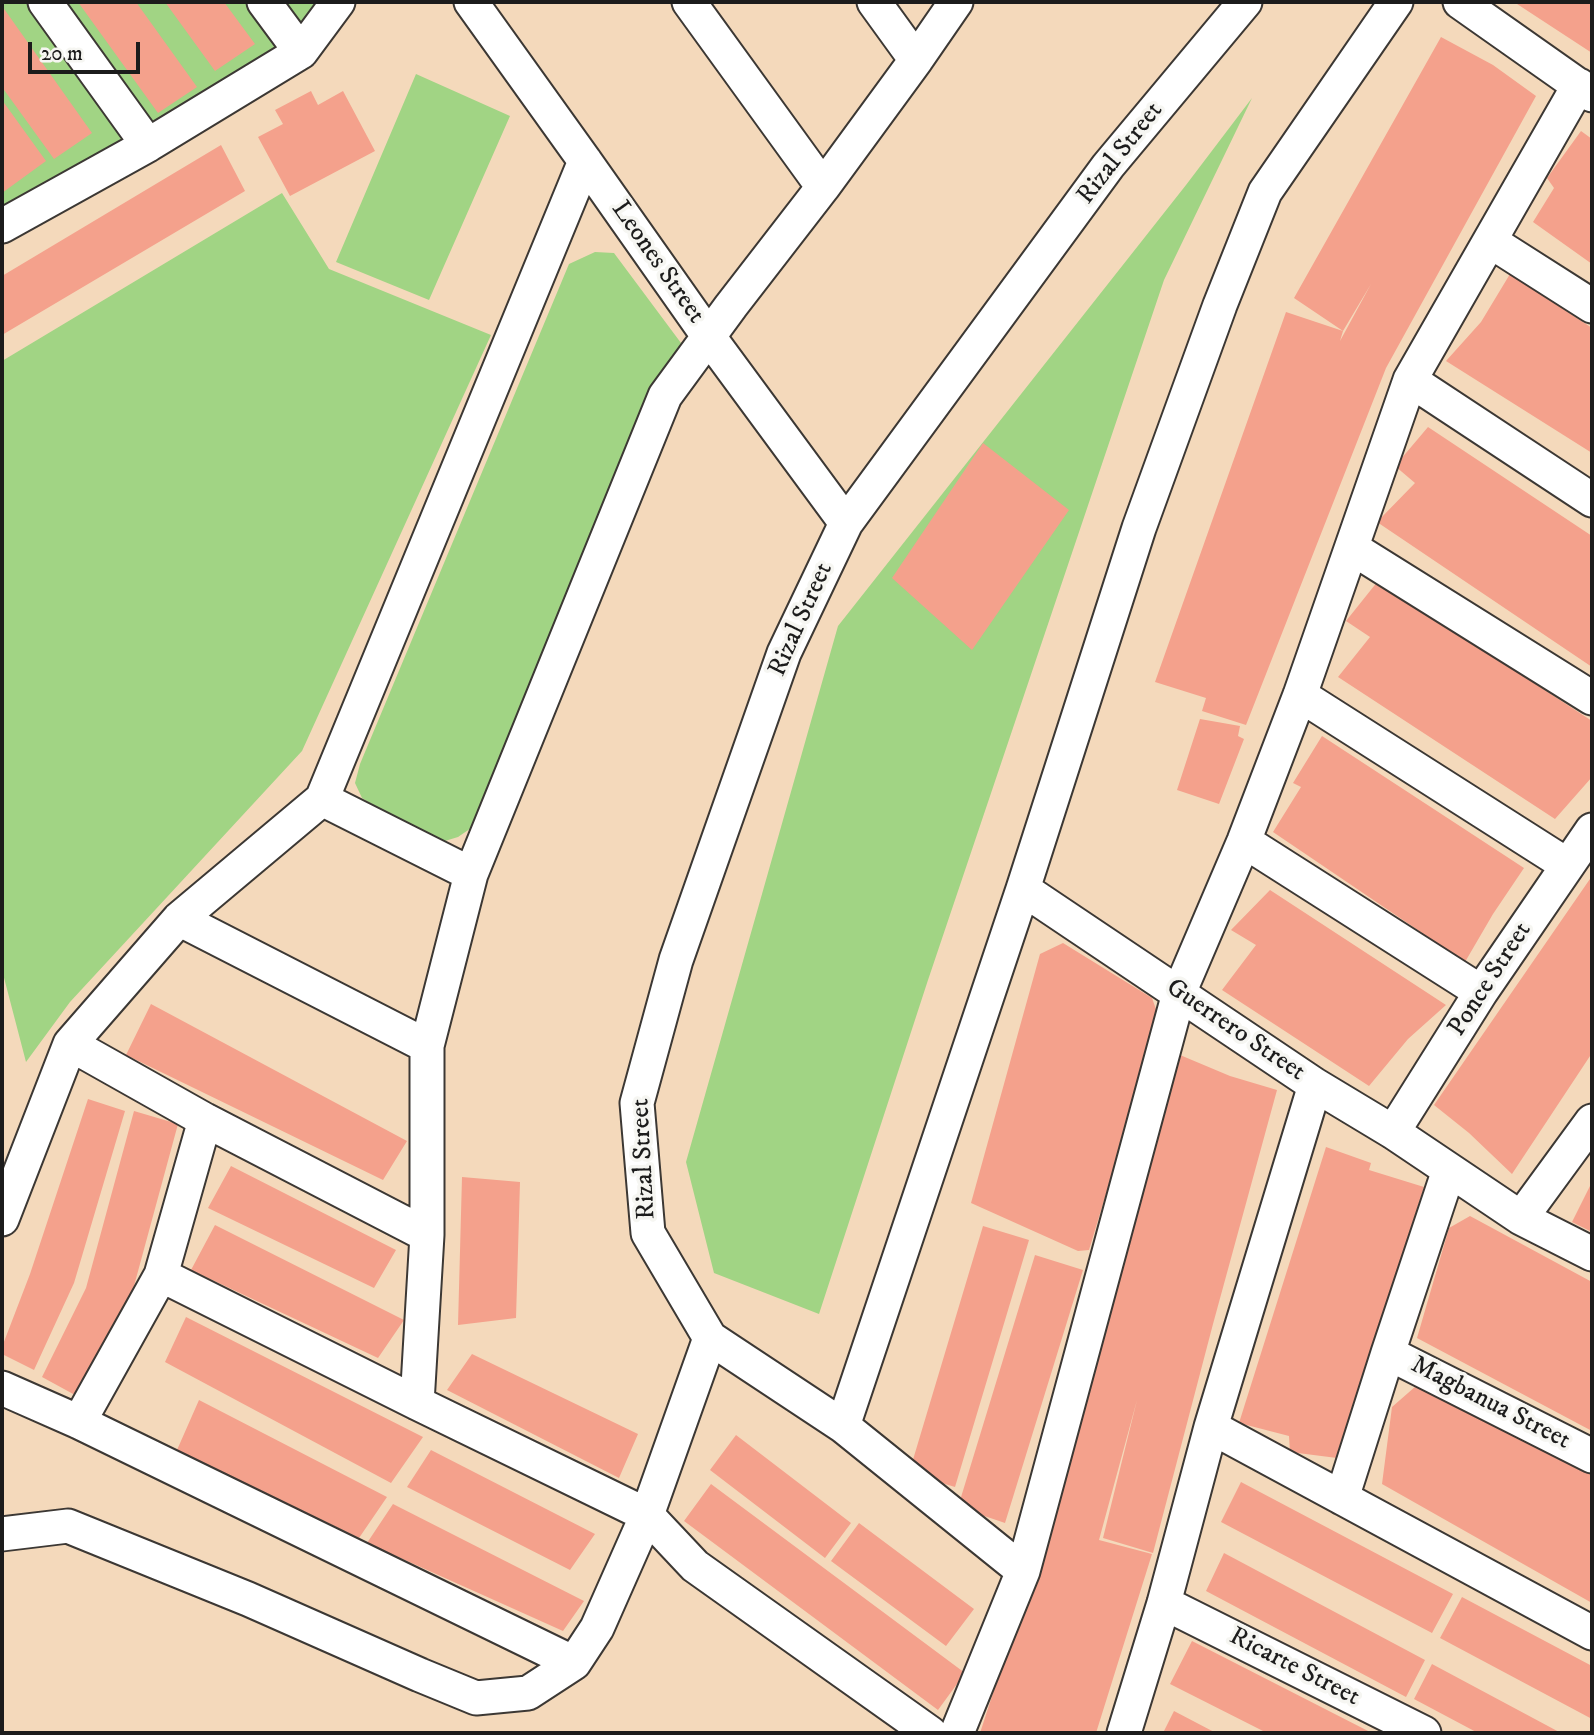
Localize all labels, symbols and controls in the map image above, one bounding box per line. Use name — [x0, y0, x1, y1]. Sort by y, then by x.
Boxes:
scale bar — [32, 28, 144, 72]
text: 20 m — [41, 41, 83, 67]
street label: Rizal Street — [1071, 97, 1171, 211]
street label: Leones Street — [603, 196, 711, 330]
street label: Rizal Street — [763, 558, 841, 682]
street label: Ponce Street — [1443, 917, 1539, 1043]
street label: Guerrero Street — [1160, 973, 1310, 1089]
street label: Rizal Street — [626, 1098, 664, 1220]
street label: Magbanua Street — [1405, 1350, 1575, 1458]
street label: Ricarte Street — [1224, 1622, 1364, 1714]

